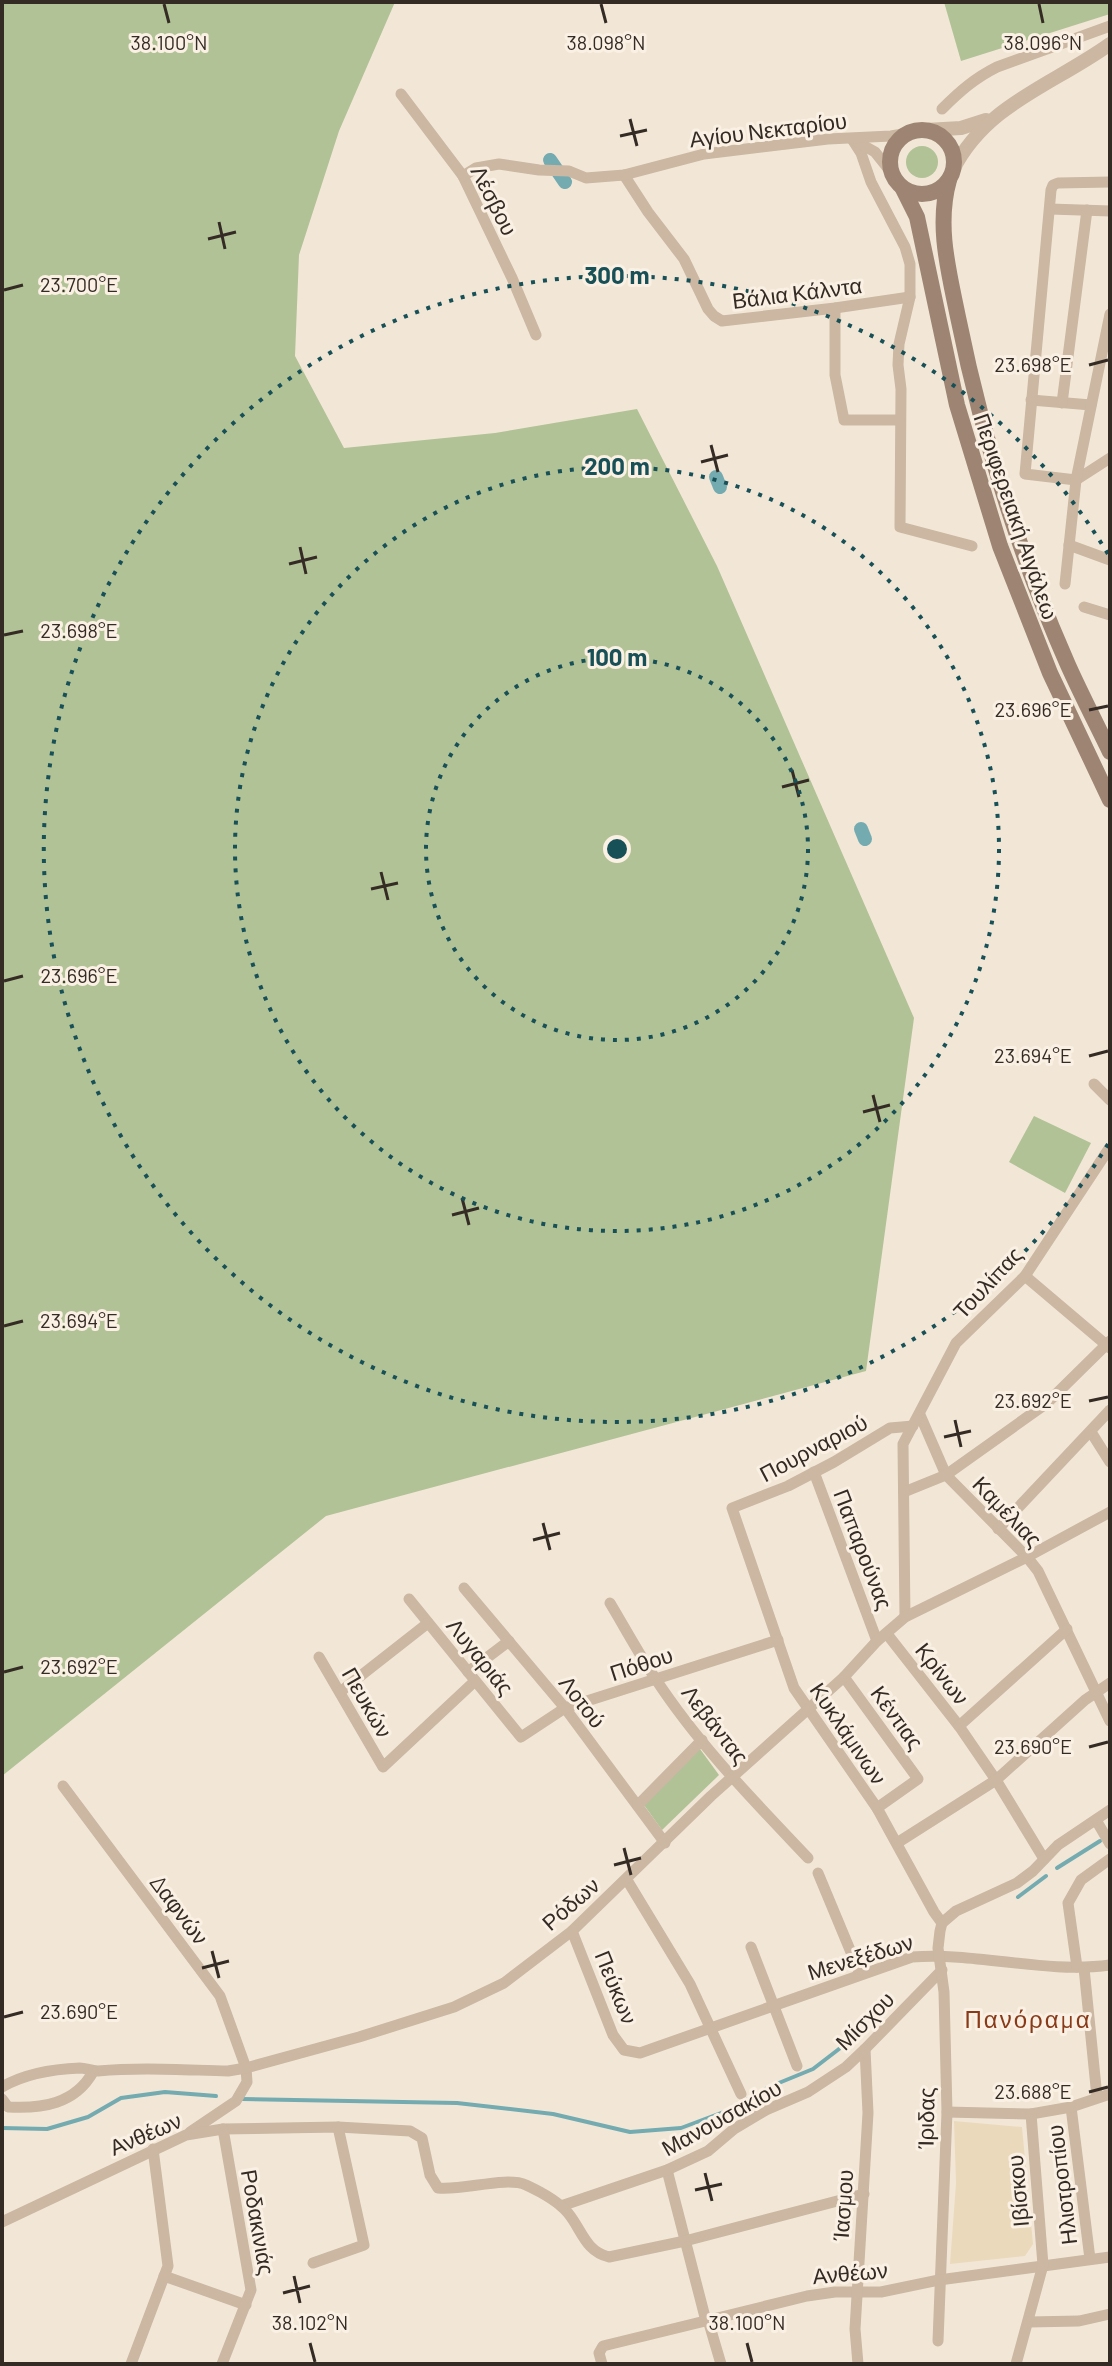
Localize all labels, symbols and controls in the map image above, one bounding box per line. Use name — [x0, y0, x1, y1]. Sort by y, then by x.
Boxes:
text: 38.100°N — [130, 30, 208, 54]
text: 38.098°N — [567, 30, 645, 54]
text: 38.096°N — [1004, 30, 1082, 54]
street label: Αγίου Νεκταρίου — [688, 106, 848, 153]
street label: Λέσβου — [465, 161, 524, 240]
text: 300 m — [584, 260, 650, 289]
street label: Βάλια Κάλντα — [731, 271, 864, 313]
text: 23.700°E — [40, 272, 118, 296]
text: 23.698°E — [994, 352, 1072, 376]
street label: Περιφερειακή Αιγάλεω — [969, 410, 1064, 623]
text: 200 m — [584, 451, 650, 480]
text: 23.698°E — [40, 618, 118, 642]
text: 100 m — [587, 642, 647, 671]
text: 23.696°E — [994, 697, 1072, 721]
centre of rings — [603, 835, 631, 863]
text: 23.696°E — [40, 963, 118, 987]
text: 23.694°E — [994, 1043, 1072, 1067]
street label: Τουλίπας — [947, 1241, 1027, 1323]
text: 23.694°E — [40, 1308, 118, 1332]
text: 23.692°E — [994, 1388, 1072, 1412]
street label: Πουρναριού — [755, 1408, 872, 1487]
street label: Καμέλιας — [968, 1470, 1048, 1552]
street label: Παπαρούνας — [828, 1485, 899, 1613]
street label: Λυγαριάς — [441, 1612, 520, 1700]
street label: Κρίνων — [910, 1637, 975, 1710]
street label: Πόθου — [606, 1641, 676, 1685]
text: 23.692°E — [40, 1654, 118, 1678]
street label: Πευκών — [338, 1662, 398, 1742]
street label: Λοτού — [555, 1670, 611, 1732]
street label: Κυκλάμινων — [805, 1677, 893, 1789]
street label: Λεβάντας — [676, 1680, 755, 1769]
street label: Κέντιας — [866, 1680, 930, 1754]
text: 23.690°E — [994, 1734, 1072, 1758]
street label: Δαφνών — [145, 1869, 215, 1949]
street label: Ρόδων — [536, 1871, 604, 1935]
street label: Μενεξέδων — [804, 1928, 916, 1984]
street label: Πεύκων — [591, 1947, 643, 2027]
street label: Μίσχου — [829, 1985, 899, 2055]
text: 23.690°E — [40, 1999, 118, 2023]
district label: Πανόραμα — [964, 2004, 1092, 2033]
street label: Μανουσακίου — [657, 2073, 785, 2161]
text: 23.688°E — [994, 2079, 1072, 2103]
street label: Ίριδας — [911, 2087, 940, 2150]
street label: Ανθέων — [105, 2106, 185, 2160]
street label: Ηλιοτροπίου — [1041, 2123, 1082, 2246]
street label: Ιβίσκου — [1001, 2154, 1034, 2228]
street label: Ροδακινιάς — [237, 2167, 281, 2277]
street label: Ίασμου — [826, 2169, 857, 2242]
street label: Ανθέων — [811, 2256, 889, 2288]
text: 38.102°N — [272, 2310, 348, 2334]
text: 38.100°N — [708, 2310, 786, 2334]

